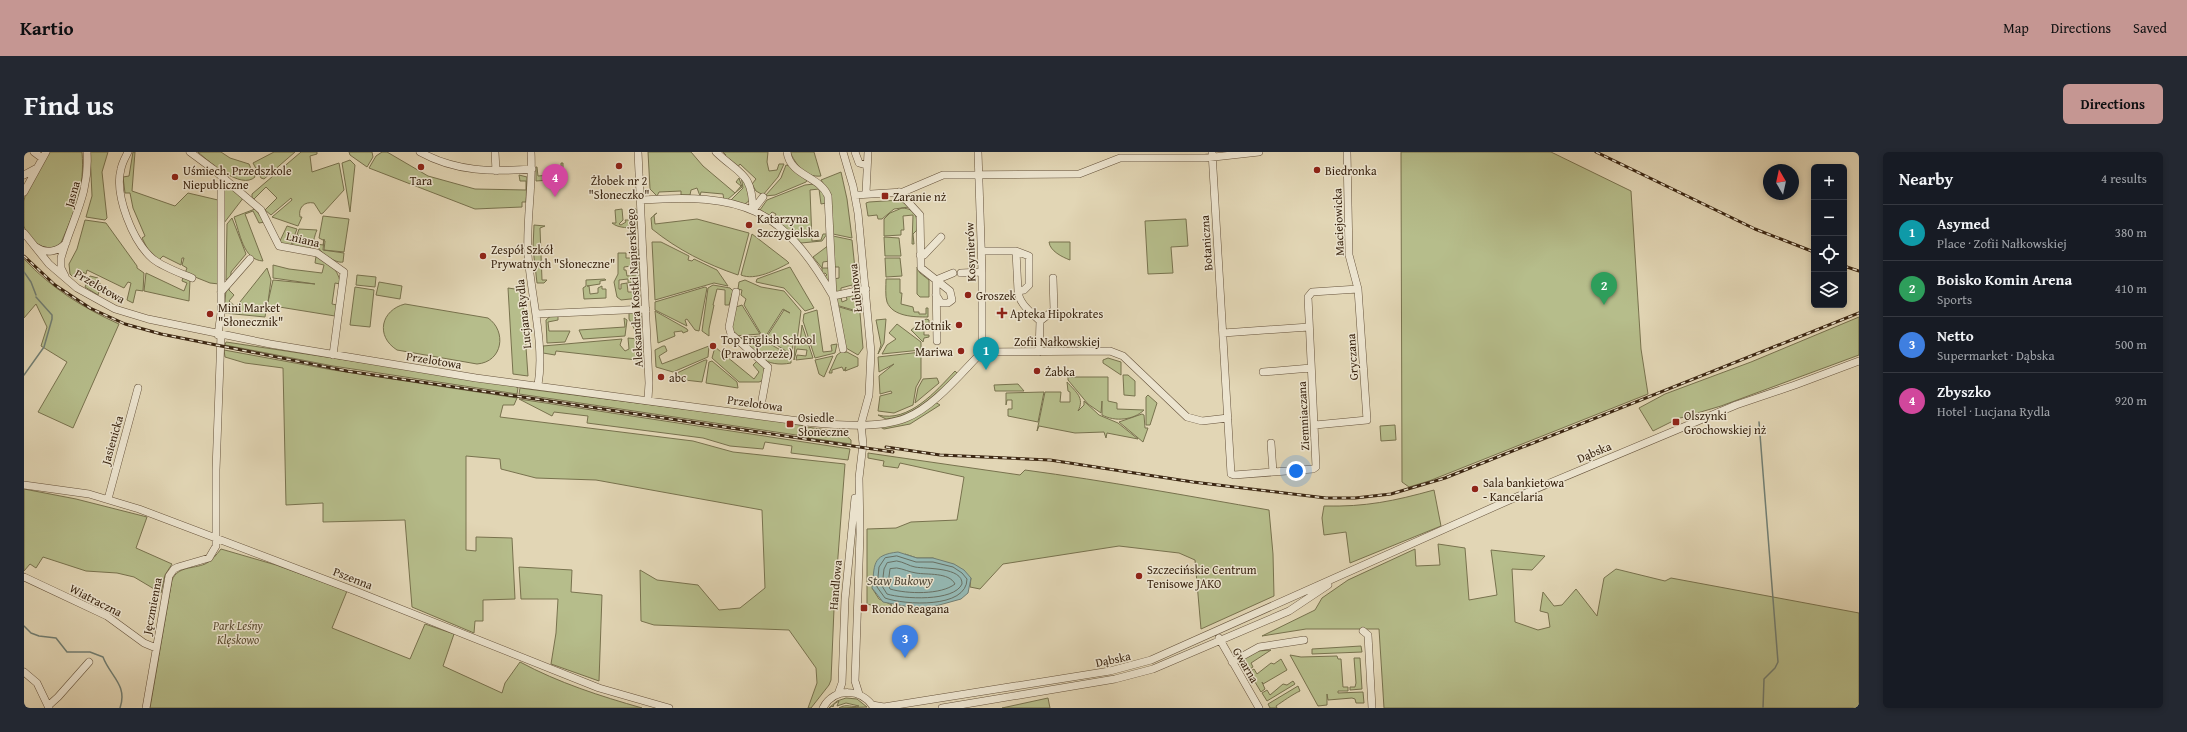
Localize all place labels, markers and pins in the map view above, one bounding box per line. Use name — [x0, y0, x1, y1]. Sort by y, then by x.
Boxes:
marker: Żłobek nr 2 "Słoneczko" — [614, 161, 624, 171]
place label: Uśmiech. Przedszkole Niepubliczne — [183, 162, 292, 193]
marker: Tara — [416, 162, 426, 172]
place label: Biedronka — [1325, 162, 1377, 179]
pin: 4 — [542, 164, 568, 197]
marker: Biedronka — [1312, 165, 1322, 175]
marker: Uśmiech. Przedszkole Niepubliczne — [170, 172, 180, 182]
place label: Tara — [410, 172, 433, 189]
place label: Żłobek nr 2 "Słoneczko" — [589, 172, 649, 203]
place label: Zaranie nż — [893, 188, 946, 205]
marker: Zaranie nż — [880, 191, 890, 201]
place label: Katarzyna Szczygielska — [757, 210, 820, 241]
marker: Katarzyna Szczygielska — [744, 220, 754, 230]
place label: Zespół Szkół Prywatnych "Słoneczne" — [491, 241, 615, 272]
marker: Zespół Szkół Prywatnych "Słoneczne" — [478, 251, 488, 261]
pin: 2 — [1591, 272, 1617, 305]
place label: Groszek — [976, 287, 1017, 304]
marker: Groszek — [963, 290, 973, 300]
place label: Mini Market "Słonecznik" — [218, 299, 283, 330]
place label: Apteka Hipokrates — [1010, 305, 1103, 322]
marker: Apteka Hipokrates — [997, 308, 1007, 318]
marker: Mini Market "Słonecznik" — [205, 309, 215, 319]
place label: Złotnik — [915, 317, 952, 334]
marker: Złotnik — [954, 320, 964, 330]
place label: Top English School (Prawobrzeże) — [721, 331, 816, 362]
pin: 1 — [973, 337, 999, 370]
marker: Top English School (Prawobrzeże) — [708, 341, 718, 351]
place label: Mariwa — [915, 343, 953, 360]
marker: Mariwa — [956, 346, 966, 356]
place label: Żabka — [1045, 363, 1075, 380]
marker: Żabka — [1032, 366, 1042, 376]
place label: abc — [669, 369, 687, 386]
marker: abc — [656, 372, 666, 382]
place label: Olszynki Grochowskiej nż — [1684, 407, 1766, 438]
place label: Osiedle Słoneczne — [798, 409, 849, 440]
marker: Olszynki Grochowskiej nż — [1671, 417, 1681, 427]
marker: Osiedle Słoneczne — [785, 419, 795, 429]
place label: Sala bankietowa - Kancelaria — [1483, 474, 1564, 505]
marker: Sala bankietowa - Kancelaria — [1470, 484, 1480, 494]
place label: Szczecińskie Centrum Tenisowe JAKO — [1147, 561, 1257, 592]
marker: Szczecińskie Centrum Tenisowe JAKO — [1134, 571, 1144, 581]
place label: Rondo Reagana — [872, 600, 950, 617]
marker: Rondo Reagana — [859, 603, 869, 613]
pin: 3 — [892, 625, 918, 658]

